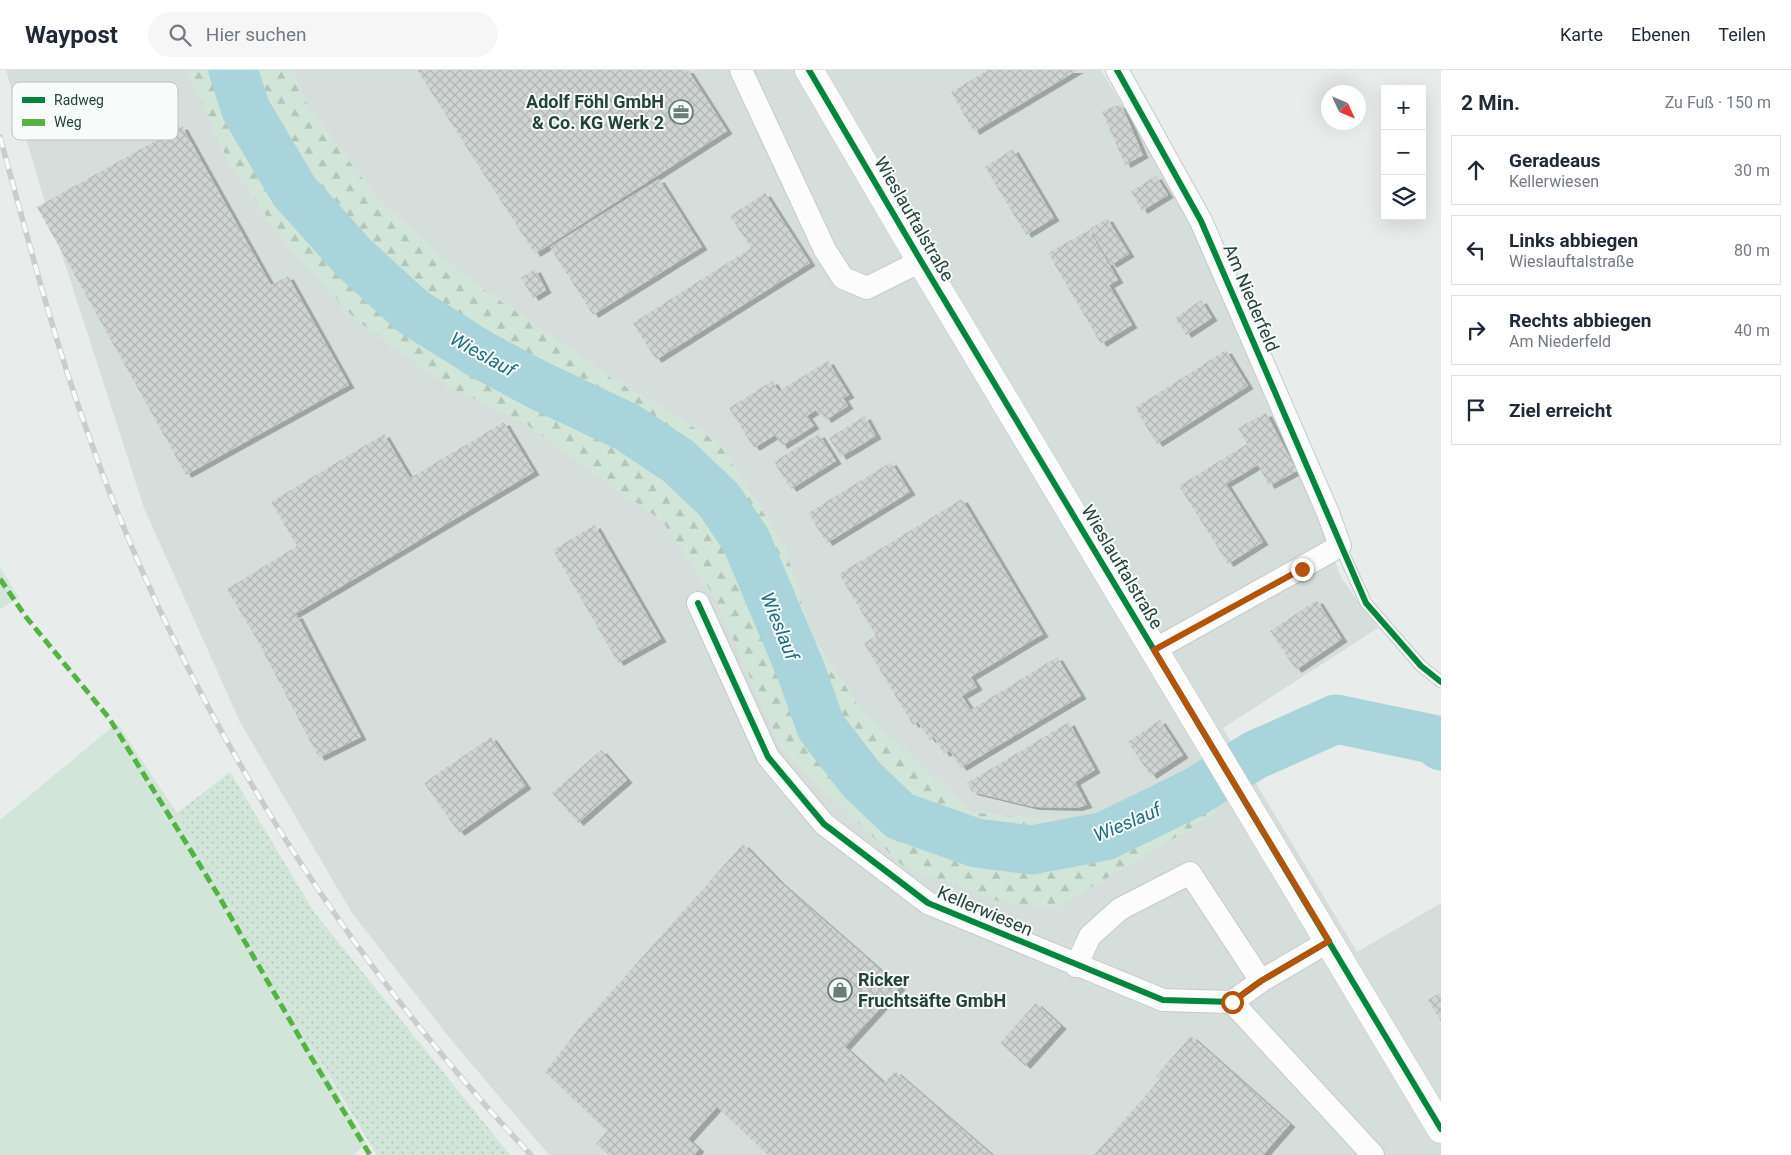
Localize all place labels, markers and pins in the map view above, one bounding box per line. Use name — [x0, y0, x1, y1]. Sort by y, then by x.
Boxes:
place label: Adolf Föhl GmbH & Co. KG Werk 2 — [526, 91, 664, 133]
office icon: Adolf Föhl GmbH & Co. KG Werk 2 — [668, 99, 694, 125]
place label: Ricker Fruchtsäfte GmbH — [858, 969, 1006, 1011]
shop icon: Ricker Fruchtsäfte GmbH — [827, 977, 853, 1003]

